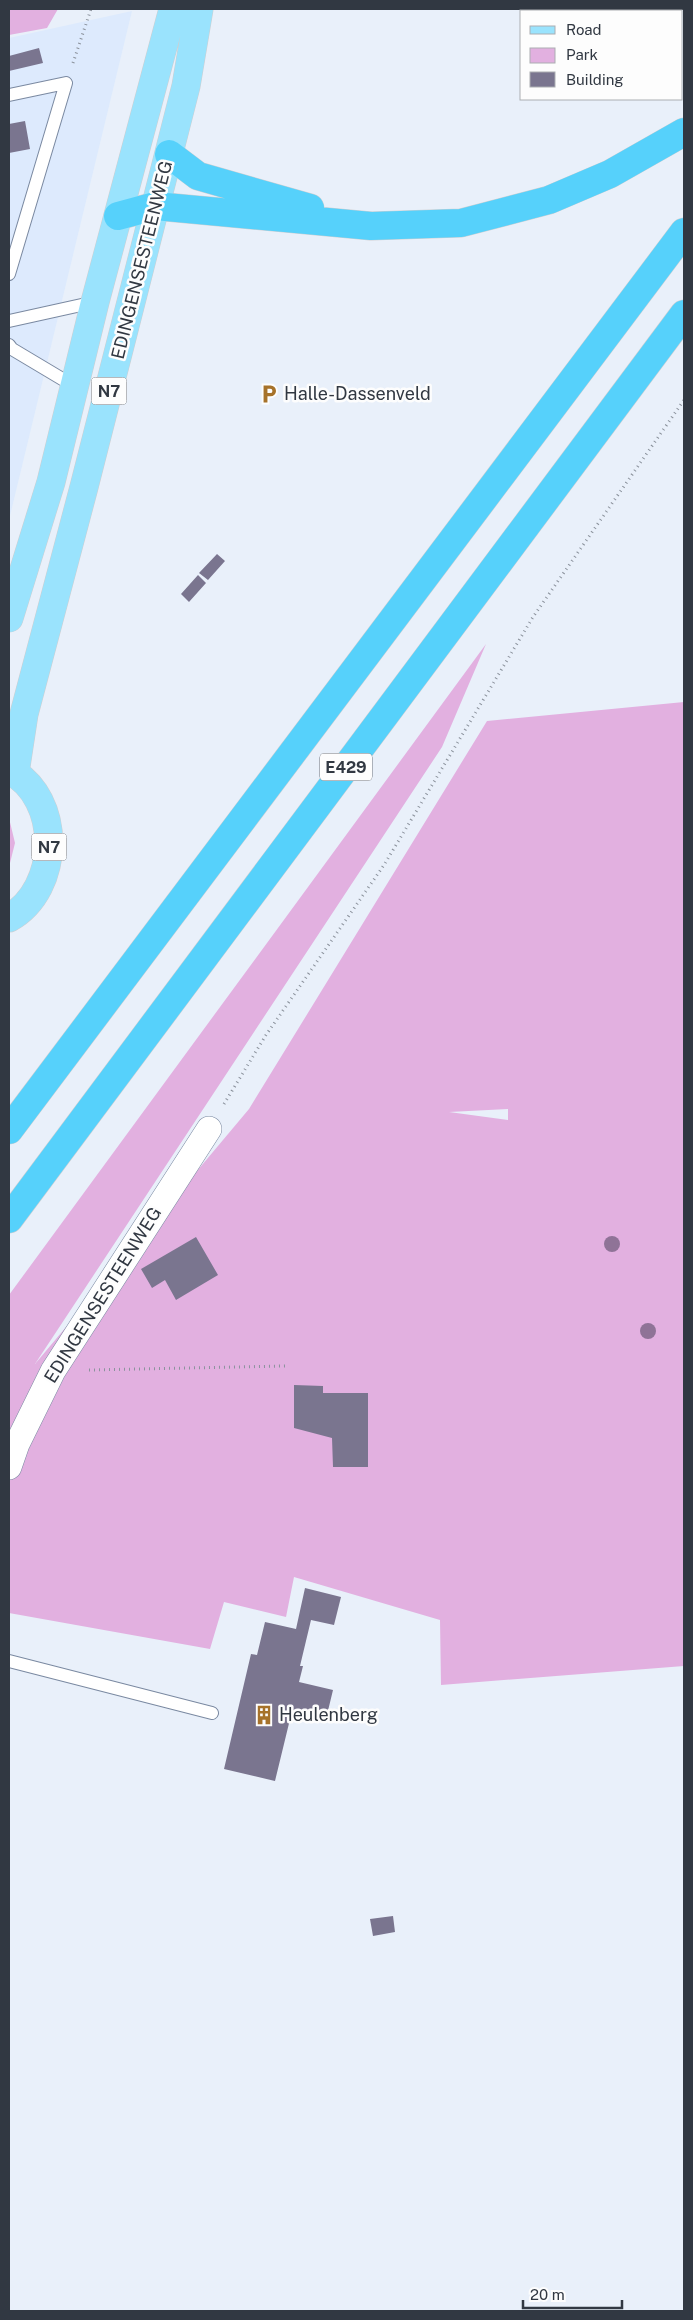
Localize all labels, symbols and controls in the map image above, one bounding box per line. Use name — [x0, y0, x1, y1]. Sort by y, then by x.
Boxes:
legend — [520, 10, 683, 100]
text: Road — [566, 21, 602, 38]
text: Park — [566, 46, 598, 63]
text: Building — [566, 71, 624, 88]
street label: EDINGENSESTEENWEG — [107, 158, 176, 361]
road number: N7 — [92, 378, 126, 404]
parking icon: Halle-Dassenveld — [258, 383, 280, 405]
place label: Halle-Dassenveld — [284, 383, 431, 404]
road number: E429 — [320, 754, 372, 780]
road number: N7 — [32, 834, 66, 860]
street label: EDINGENSESTEENWEG — [40, 1203, 165, 1387]
building icon: Heulenberg — [253, 1704, 275, 1726]
place label: Heulenberg — [279, 1704, 378, 1725]
scale bar — [523, 2278, 622, 2310]
text: 20 m — [530, 2286, 565, 2303]

